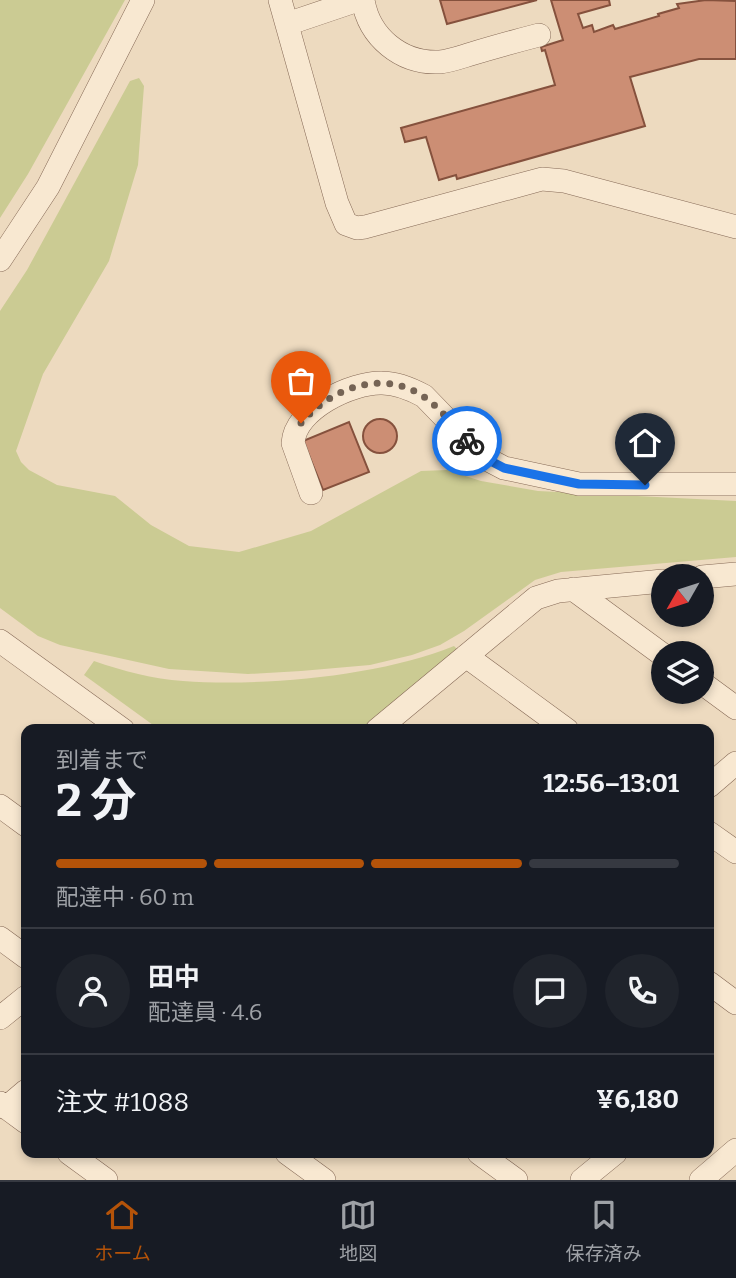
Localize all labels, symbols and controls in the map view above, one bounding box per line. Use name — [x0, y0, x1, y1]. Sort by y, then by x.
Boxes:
pin — [271, 351, 331, 423]
icon: bag — [282, 362, 320, 400]
courier — [432, 406, 502, 476]
pin — [615, 413, 675, 485]
icon: bike — [448, 422, 486, 460]
icon: home — [626, 424, 664, 462]
north arrow — [651, 564, 714, 626]
map controls — [651, 564, 714, 704]
button: layers — [651, 641, 714, 704]
text: 到着まで — [56, 746, 148, 774]
text: 12:56–13:01 — [543, 768, 679, 799]
text: 2 分 — [56, 773, 136, 828]
text: 配達中 · 60 m — [56, 883, 194, 911]
button: person — [56, 954, 130, 1028]
button: chat — [513, 954, 587, 1028]
button: phone — [605, 954, 679, 1028]
text: 田中 — [148, 962, 200, 993]
text: 配達員 · 4.6 — [148, 998, 262, 1026]
text: ¥6,180 — [596, 1084, 679, 1115]
text: 注文 #1088 — [56, 1087, 189, 1118]
tab: ホーム — [94, 1196, 151, 1265]
tab: 地図 — [339, 1196, 377, 1265]
tab: 保存済み — [566, 1196, 642, 1265]

